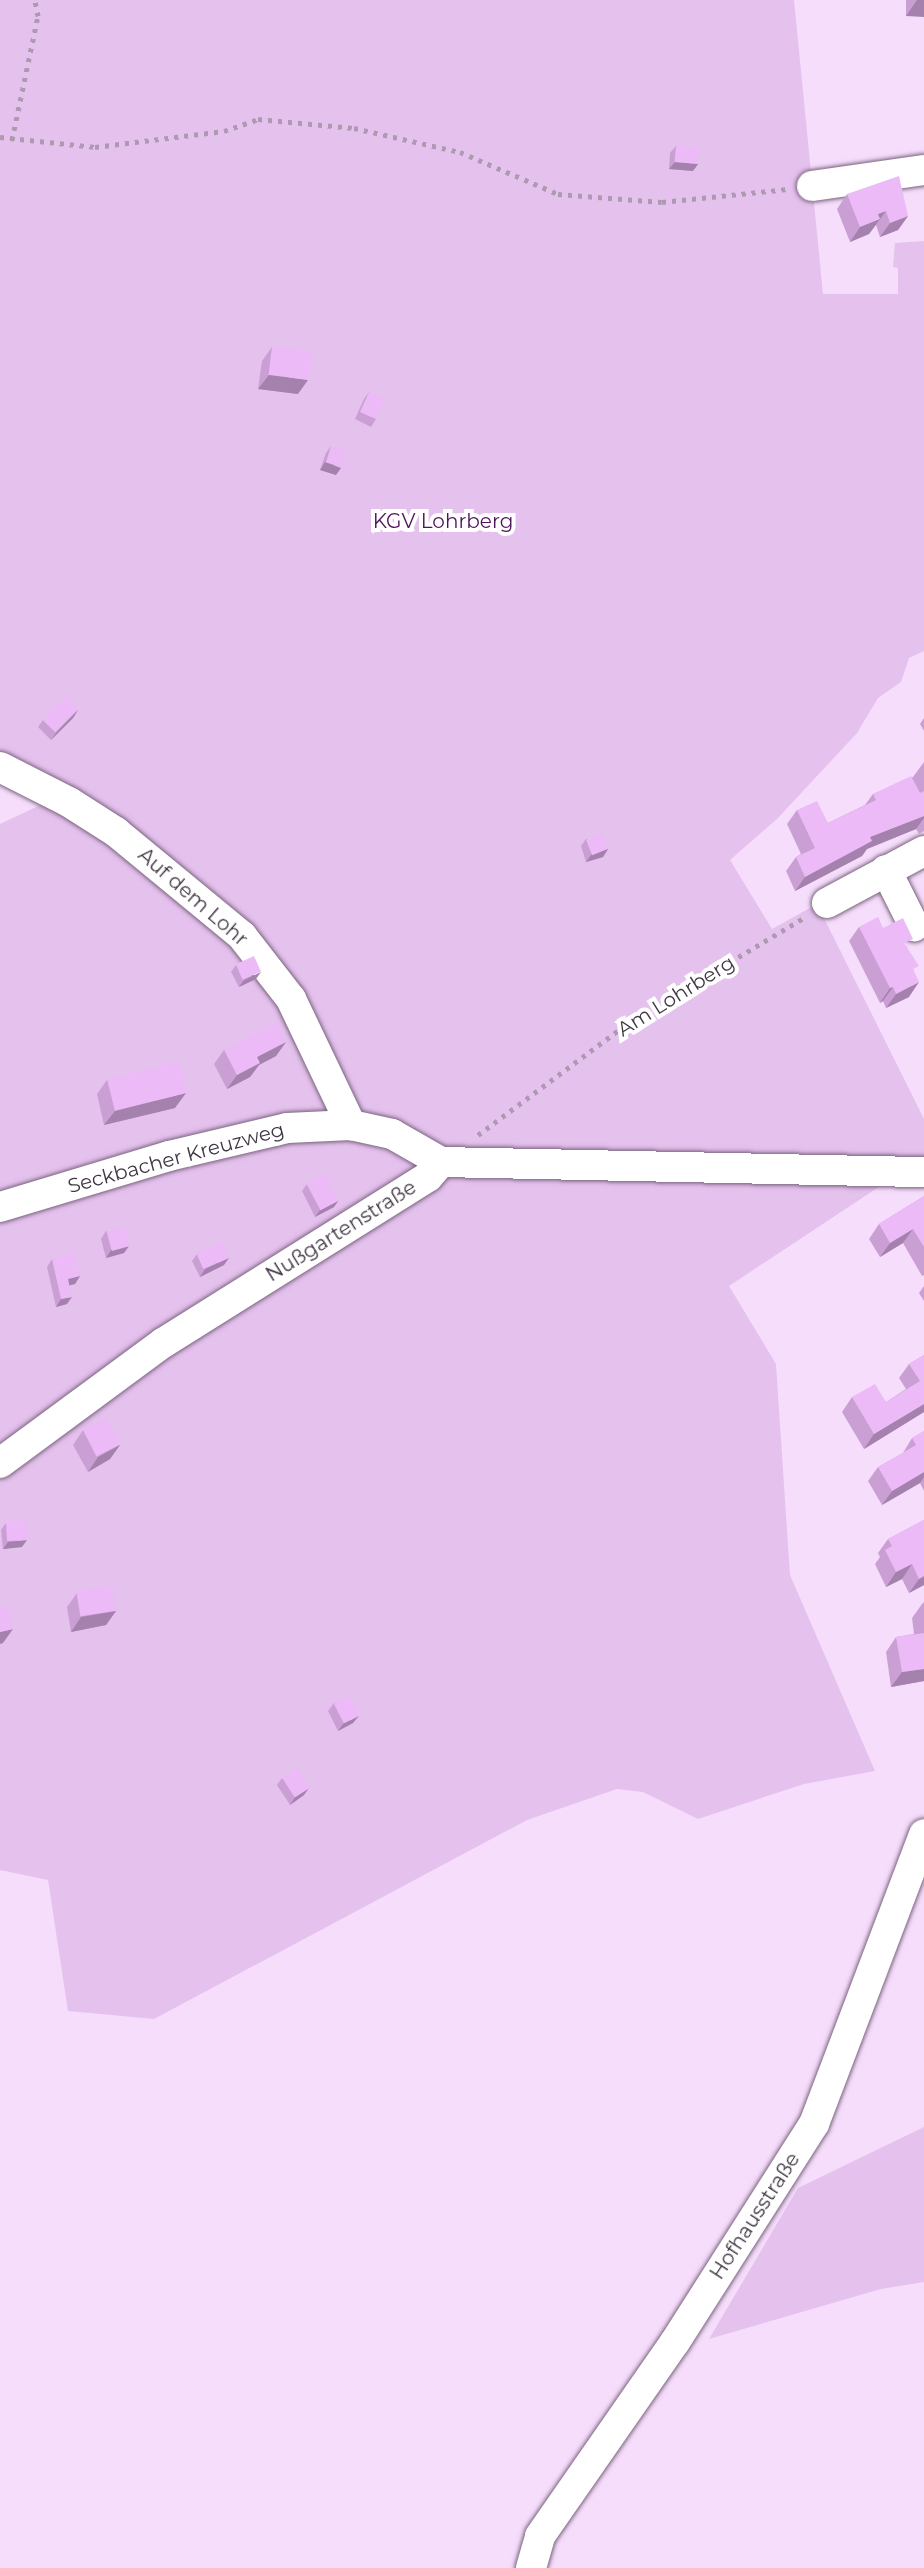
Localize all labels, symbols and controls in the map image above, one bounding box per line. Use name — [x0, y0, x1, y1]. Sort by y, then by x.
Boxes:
park label: KGV Lohrberg — [373, 509, 513, 533]
street label: Auf dem Lohr — [133, 843, 253, 951]
street label: Am Lohrberg — [613, 950, 739, 1042]
street label: Seckbacher Kreuzweg — [65, 1118, 287, 1198]
street label: Nußgartenstraße — [261, 1175, 421, 1287]
street label: Hofhausstraße — [705, 2148, 805, 2284]

